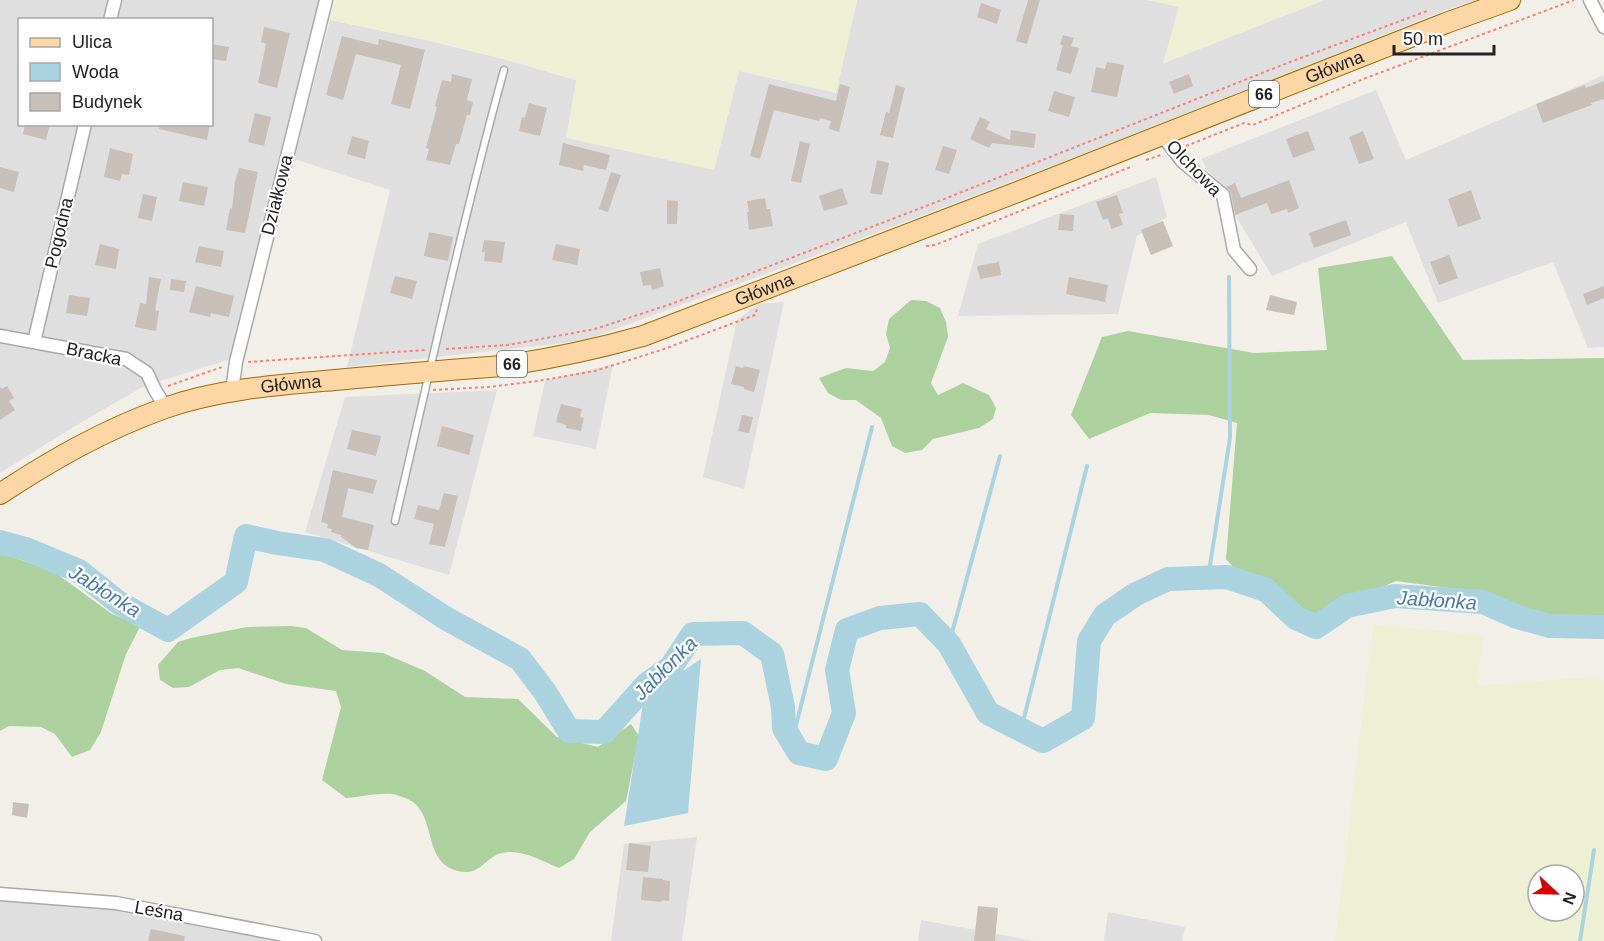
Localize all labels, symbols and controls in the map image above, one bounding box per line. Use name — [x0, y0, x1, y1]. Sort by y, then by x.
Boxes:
legend — [18, 18, 213, 126]
scale bar — [1394, 18, 1494, 56]
text: 50 m — [1403, 29, 1443, 49]
text: Ulica — [72, 32, 113, 52]
street label: Główna — [1302, 46, 1367, 88]
text: Woda — [72, 62, 120, 82]
road number: 66 — [1249, 81, 1279, 107]
text: Budynek — [72, 92, 143, 112]
street label: Olchowa — [1162, 136, 1226, 201]
street label: Działkowa — [257, 152, 297, 237]
street label: Pogodna — [41, 195, 77, 270]
street label: Główna — [732, 269, 797, 310]
street label: Bracka — [65, 338, 124, 370]
road number: 66 — [497, 351, 527, 377]
street label: Główna — [259, 371, 323, 397]
water label: Jabłonka — [64, 560, 145, 622]
water label: Jabłonka — [1395, 586, 1478, 614]
water label: Jabłonka — [628, 632, 701, 705]
north arrow — [1526, 863, 1586, 923]
text: N — [1559, 890, 1579, 907]
street label: Leśna — [133, 897, 186, 925]

